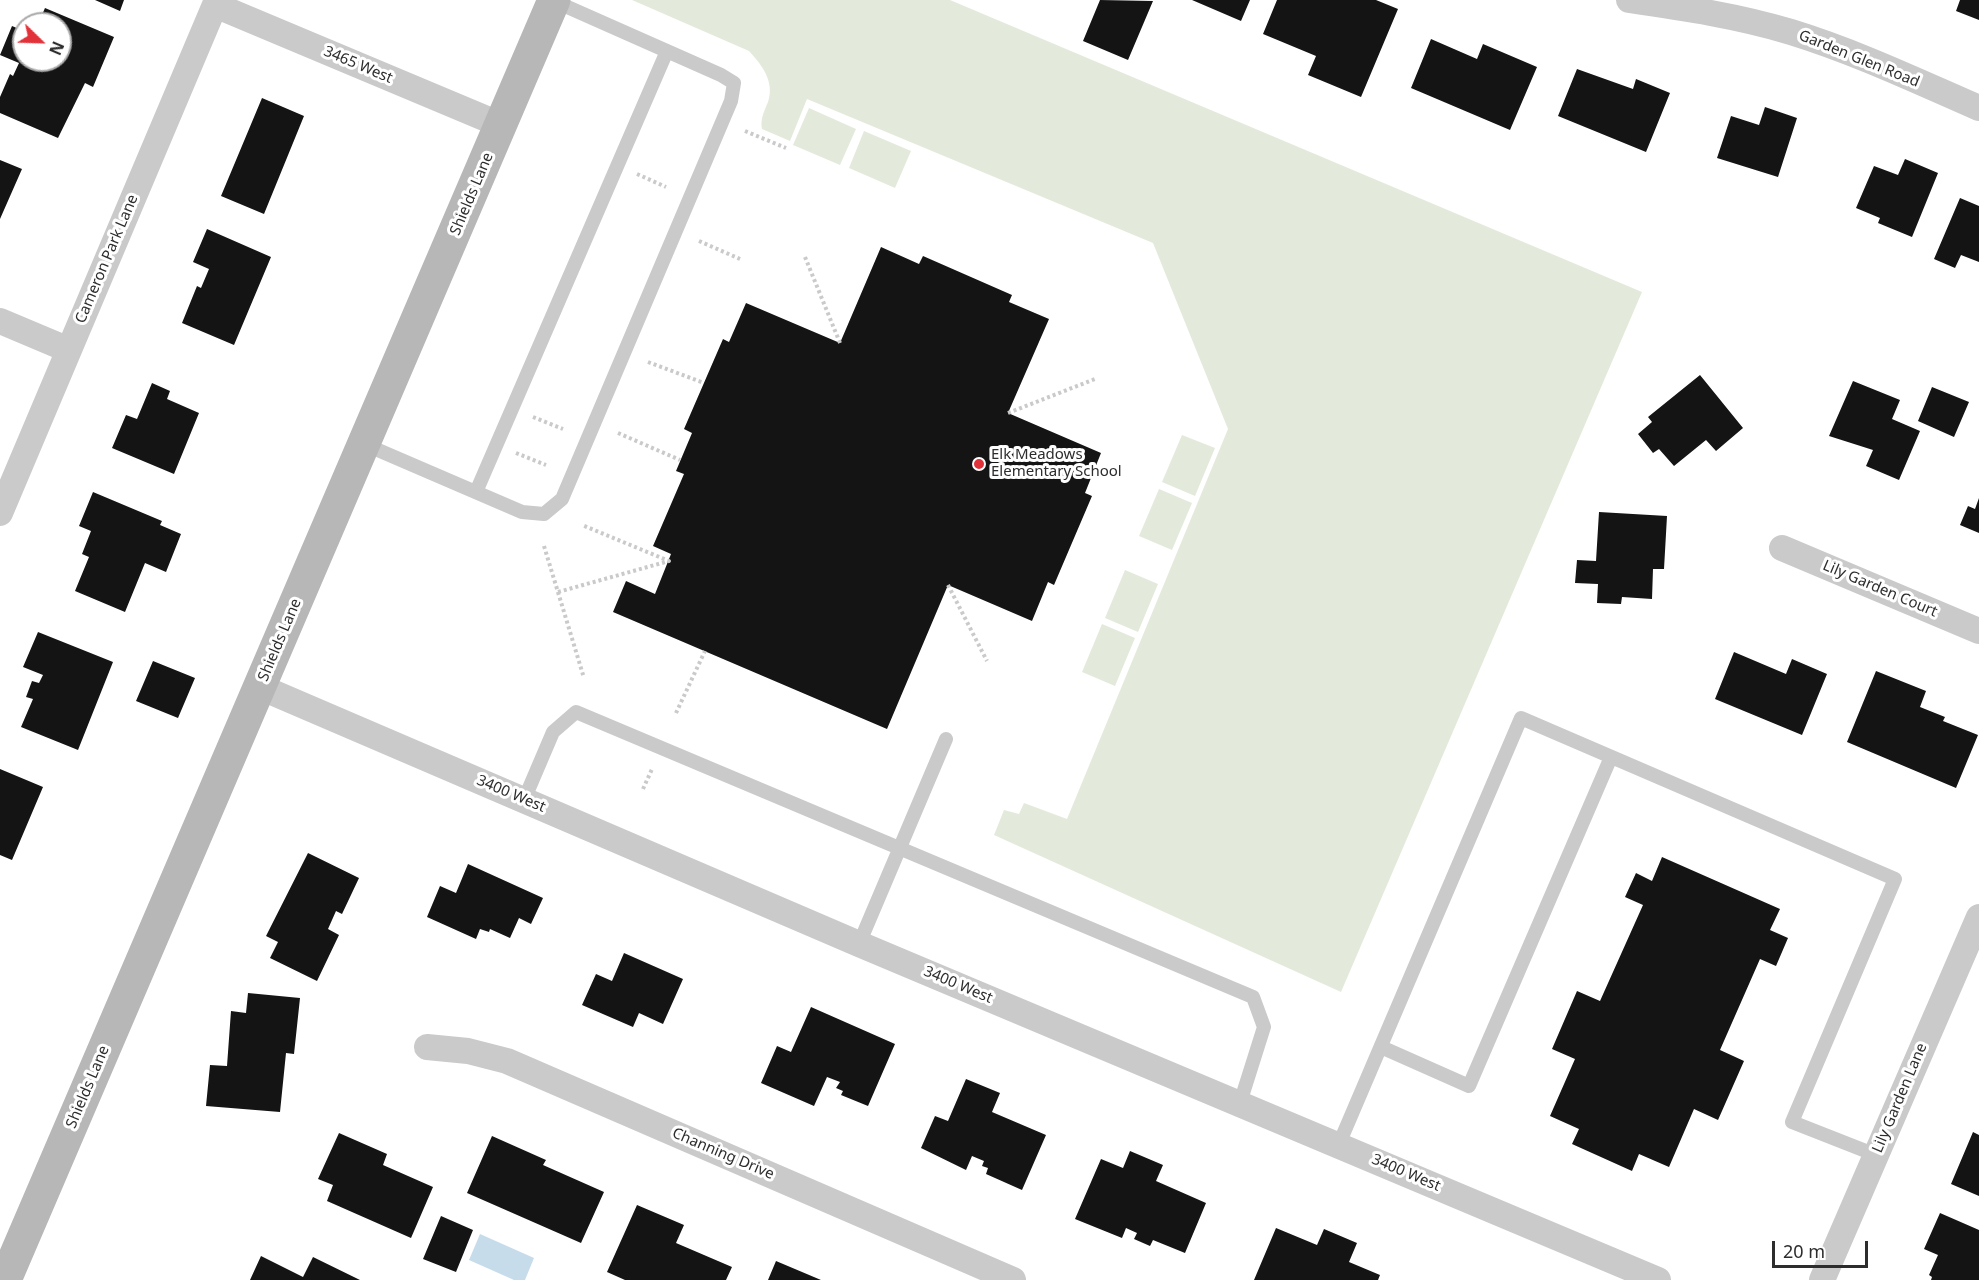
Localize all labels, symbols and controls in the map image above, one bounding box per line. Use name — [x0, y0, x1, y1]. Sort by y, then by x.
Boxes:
north arrow — [12, 12, 72, 72]
street label: Garden Glen Road — [1796, 27, 1922, 91]
text: N — [44, 38, 69, 59]
street label: 3465 West — [321, 42, 395, 88]
street label: Shields Lane — [447, 150, 497, 238]
street label: Cameron Park Lane — [72, 192, 142, 326]
place label: Elk Meadows Elementary School — [991, 446, 1122, 481]
marker: Elk Meadows Elementary School — [972, 457, 986, 471]
street label: Lily Garden Court — [1820, 557, 1940, 621]
street label: Shields Lane — [255, 596, 305, 684]
street label: 3400 West — [474, 771, 548, 817]
street label: 3400 West — [921, 962, 995, 1008]
street label: Lily Garden Lane — [1869, 1041, 1931, 1155]
street label: Shields Lane — [63, 1043, 113, 1131]
street label: Channing Drive — [669, 1124, 777, 1184]
street label: 3400 West — [1369, 1150, 1443, 1196]
scale bar — [1775, 1229, 1871, 1267]
text: 20 m — [1783, 1239, 1825, 1263]

